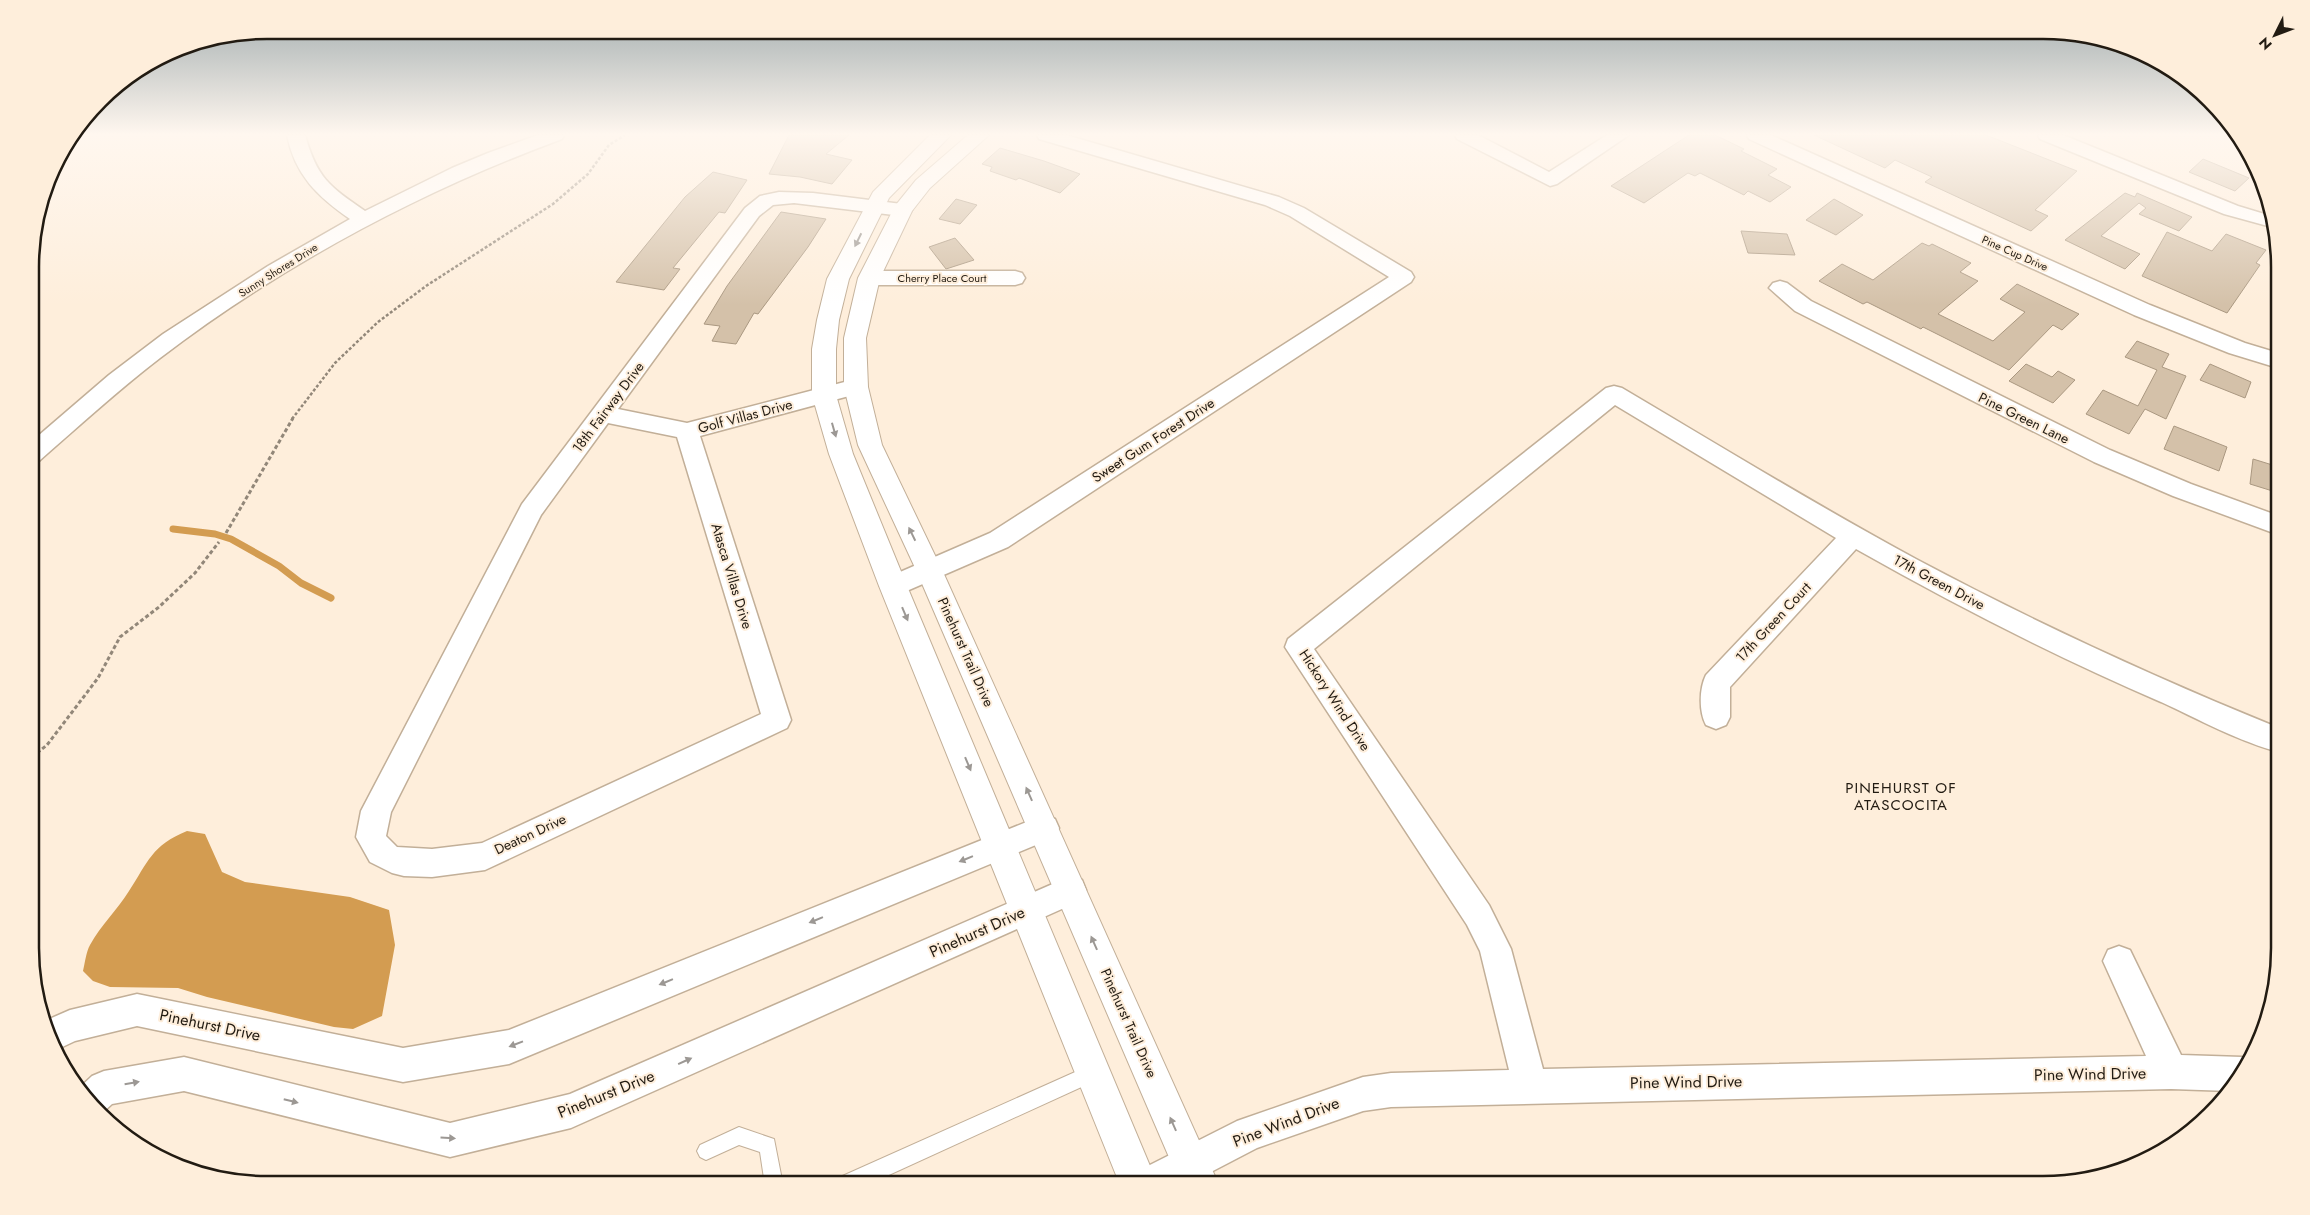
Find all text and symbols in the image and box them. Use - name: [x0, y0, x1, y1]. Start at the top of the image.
- north arrow: [2250, 10, 2300, 60]
- text: N: [2254, 33, 2276, 55]
- street label: Pine Cup Drive: [1979, 231, 2051, 275]
- one-way arrow: [854, 233, 862, 247]
- street label: Sunny Shores Drive: [235, 239, 321, 301]
- street label: Cherry Place Court: [898, 270, 987, 286]
- street label: 18th Fairway Drive: [567, 358, 649, 456]
- street label: Pine Green Lane: [1975, 387, 2073, 449]
- street label: Sweet Gum Forest Drive: [1088, 393, 1218, 487]
- street label: Golf Villas Drive: [696, 394, 794, 438]
- one-way arrow: [830, 422, 838, 438]
- street label: Atasca Villas Drive: [706, 521, 758, 631]
- one-way arrow: [908, 527, 916, 541]
- street label: 17th Green Drive: [1890, 549, 1988, 615]
- street label: 17th Green Court: [1731, 577, 1816, 666]
- street label: Pinehurst Trail Drive: [933, 594, 999, 710]
- one-way arrow: [901, 607, 909, 622]
- street label: Hickory Wind Drive: [1295, 645, 1375, 755]
- one-way arrow: [964, 757, 972, 771]
- district label: PINEHURST OF ATASCOCITA: [1845, 777, 1957, 816]
- one-way arrow: [1025, 787, 1033, 801]
- street label: Deaton Drive: [491, 809, 569, 859]
- one-way arrow: [959, 855, 973, 863]
- street label: Pinehurst Drive: [925, 901, 1029, 963]
- one-way arrow: [809, 917, 823, 925]
- one-way arrow: [1090, 936, 1098, 950]
- street label: Pinehurst Trail Drive: [1096, 965, 1162, 1081]
- one-way arrow: [659, 979, 673, 987]
- street label: Pinehurst Drive: [157, 1003, 263, 1047]
- one-way arrow: [508, 1041, 523, 1048]
- one-way arrow: [678, 1057, 692, 1065]
- street label: Pine Wind Drive: [2034, 1062, 2146, 1086]
- street label: Pinehurst Drive: [554, 1064, 658, 1124]
- street label: Pine Wind Drive: [1630, 1070, 1742, 1094]
- one-way arrow: [125, 1079, 141, 1087]
- street label: Pine Wind Drive: [1229, 1091, 1343, 1153]
- one-way arrow: [283, 1097, 298, 1105]
- one-way arrow: [1169, 1117, 1177, 1131]
- one-way arrow: [441, 1134, 457, 1142]

